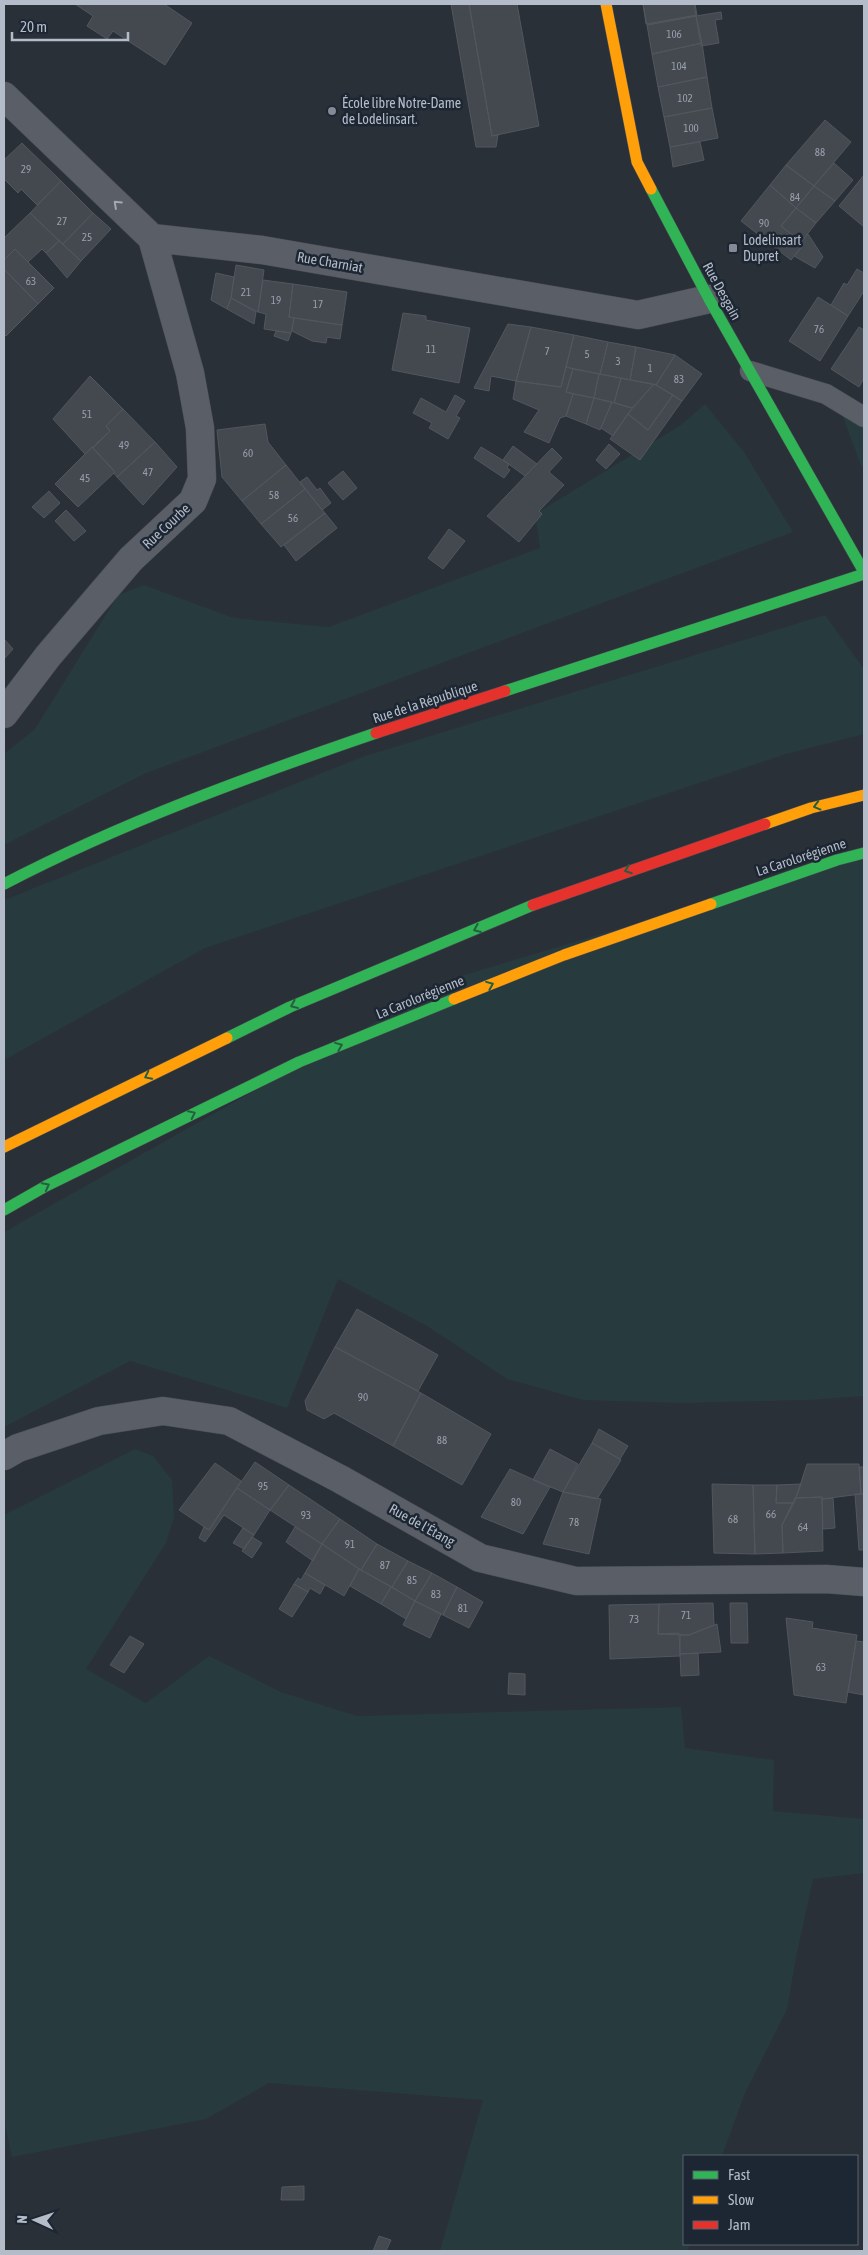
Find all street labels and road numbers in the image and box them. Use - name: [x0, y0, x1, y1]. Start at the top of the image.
- street label: Rue Charniat: [296, 248, 364, 276]
- street label: Rue Desgain: [700, 259, 744, 323]
- street label: Rue Courbe: [139, 500, 193, 552]
- street label: Rue de la République: [371, 678, 479, 726]
- street label: La Carolorégienne: [754, 835, 848, 879]
- street label: La Carolorégienne: [374, 972, 466, 1022]
- street label: Rue de l'Étang: [387, 1500, 457, 1550]

